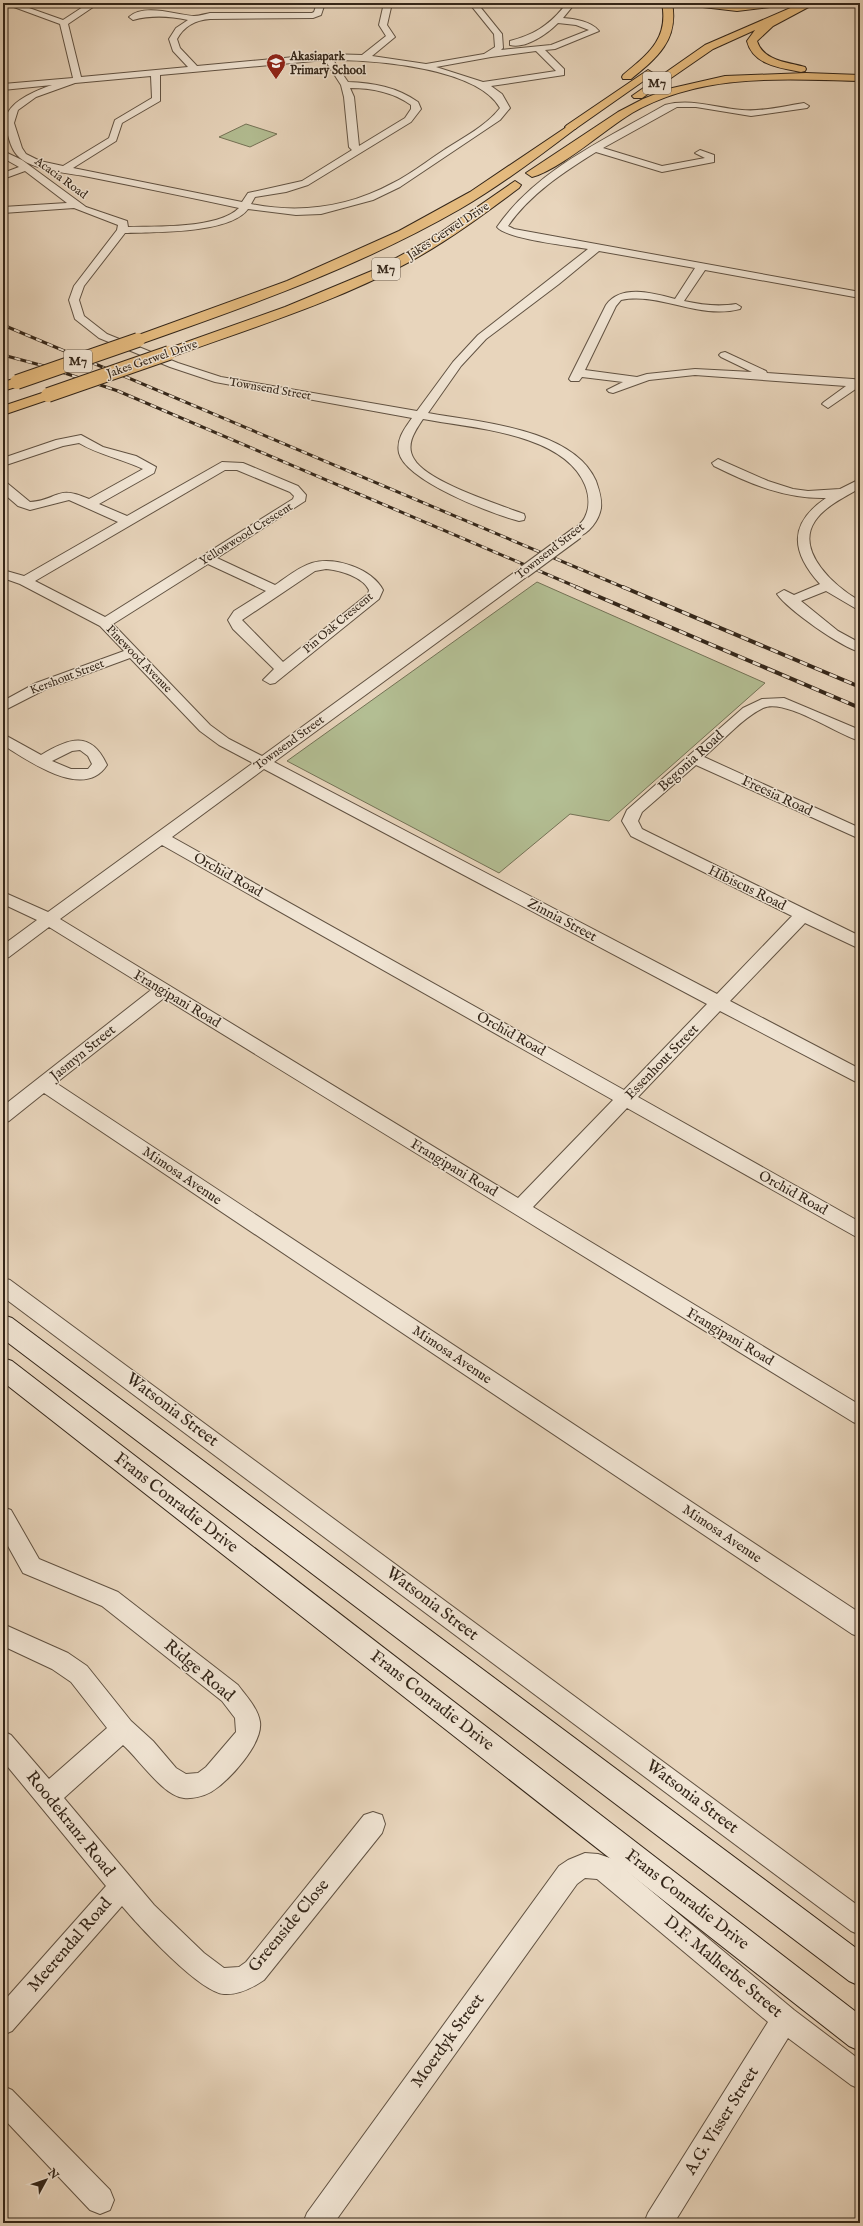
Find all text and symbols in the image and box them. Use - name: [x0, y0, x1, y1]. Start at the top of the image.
- place label: Akasiapark Primary School: [289, 49, 366, 79]
- school or university icon: Akasiapark Primary School: [265, 52, 287, 80]
- road number: M7: [643, 72, 671, 94]
- street label: Acacia Road: [31, 153, 91, 203]
- street label: Jakes Gerwel Drive: [402, 199, 493, 265]
- road number: M7: [372, 258, 400, 280]
- street label: Jakes Gerwel Drive: [103, 336, 200, 383]
- road number: M7: [64, 350, 92, 372]
- street label: Townsend Street: [228, 374, 312, 404]
- street label: Yellowwood Crescent: [197, 499, 295, 569]
- street label: Townsend Street: [513, 519, 587, 583]
- street label: Pin Oak Crescent: [300, 589, 376, 657]
- street label: Pinewood Avenue: [103, 622, 175, 696]
- street label: Kershout Street: [28, 656, 106, 698]
- street label: Townsend Street: [251, 712, 327, 774]
- street label: Begonia Road: [654, 726, 728, 795]
- street label: Freesia Road: [739, 772, 816, 820]
- street label: Orchid Road: [190, 849, 266, 902]
- street label: Hibiscus Road: [705, 861, 789, 915]
- street label: Zinnia Street: [524, 894, 600, 946]
- street label: Frangipani Road: [130, 966, 224, 1032]
- street label: Orchid Road: [473, 1008, 549, 1061]
- street label: Essenhout Street: [621, 1020, 703, 1104]
- street label: Jasmyn Street: [45, 1021, 120, 1086]
- street label: Frangipani Road: [407, 1135, 501, 1201]
- street label: Mimosa Avenue: [139, 1143, 226, 1210]
- street label: Orchid Road: [755, 1167, 831, 1220]
- street label: Frangipani Road: [683, 1304, 777, 1370]
- street label: Mimosa Avenue: [409, 1322, 496, 1389]
- street label: Watsonia Street: [122, 1368, 222, 1452]
- street label: Frans Conradie Drive: [110, 1448, 242, 1558]
- street label: Mimosa Avenue: [679, 1501, 766, 1568]
- street label: Watsonia Street: [382, 1562, 482, 1646]
- street label: Ridge Road: [159, 1635, 239, 1707]
- street label: Frans Conradie Drive: [366, 1646, 498, 1756]
- street label: Watsonia Street: [642, 1755, 742, 1839]
- street label: Roodekranz Road: [21, 1767, 120, 1882]
- street label: Frans Conradie Drive: [621, 1845, 753, 1955]
- street label: Greenside Close: [244, 1875, 334, 1977]
- street label: Meerendal Road: [23, 1893, 117, 1996]
- street label: D.F. Malherbe Street: [659, 1911, 787, 2023]
- street label: Moerdyk Street: [407, 1990, 489, 2092]
- street label: A.G. Visser Street: [680, 2063, 764, 2180]
- north arrow: [26, 2160, 66, 2200]
- text: N: [44, 2165, 62, 2183]

